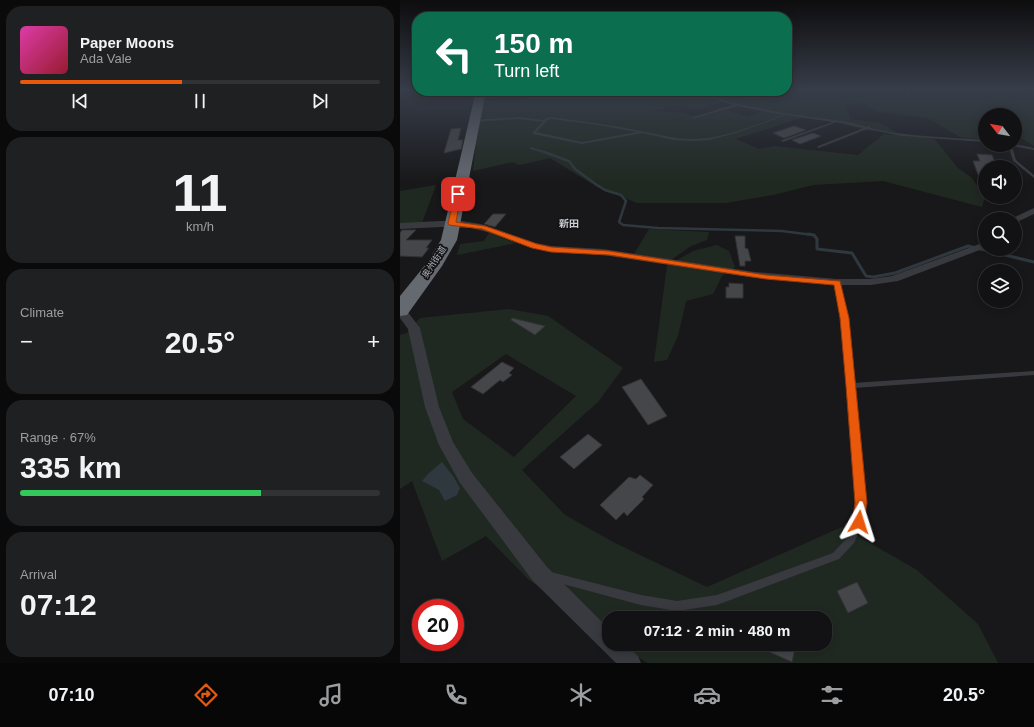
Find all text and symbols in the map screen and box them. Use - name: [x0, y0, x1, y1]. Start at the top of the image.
- icon: left: [428, 28, 480, 80]
- text: 150 m: [494, 28, 573, 59]
- text: Paper Moons: [80, 34, 174, 51]
- text: Ada Vale: [80, 51, 132, 66]
- text: Turn left: [494, 61, 559, 81]
- icon: previous: [69, 90, 91, 112]
- icon: pause: [189, 90, 211, 112]
- icon: next: [309, 90, 331, 112]
- north arrow: [978, 108, 1022, 152]
- map controls: [978, 108, 1022, 308]
- button: sound: [978, 160, 1022, 204]
- text: 11: [173, 164, 227, 222]
- pin: [441, 177, 475, 211]
- icon: arrive: [447, 183, 469, 205]
- button: search: [978, 212, 1022, 256]
- district label: 新田: [559, 218, 579, 229]
- text: km/h: [186, 219, 214, 234]
- street label: 奥州街道: [419, 244, 448, 280]
- button: layers: [978, 264, 1022, 308]
- text: Climate: [20, 305, 64, 320]
- text: 20.5°: [165, 326, 235, 359]
- text: −: [20, 329, 33, 354]
- text: +: [367, 329, 380, 354]
- text: Range · 67%: [20, 430, 96, 445]
- text: 335 km: [20, 451, 122, 484]
- position arrow: [838, 501, 880, 543]
- text: Arrival: [20, 567, 57, 582]
- text: 07:12: [20, 588, 97, 621]
- speed limit sign: 20: [412, 599, 464, 651]
- text: 07:12 · 2 min · 480 m: [644, 622, 790, 639]
- icon: directions: [192, 681, 220, 709]
- icon: music: [317, 681, 345, 709]
- icon: phone: [442, 681, 470, 709]
- icon: climate: [567, 681, 595, 709]
- icon: car: [693, 681, 721, 709]
- icon: filters: [818, 681, 846, 709]
- text: 07:10: [49, 685, 95, 705]
- text: 20.5°: [943, 685, 985, 705]

